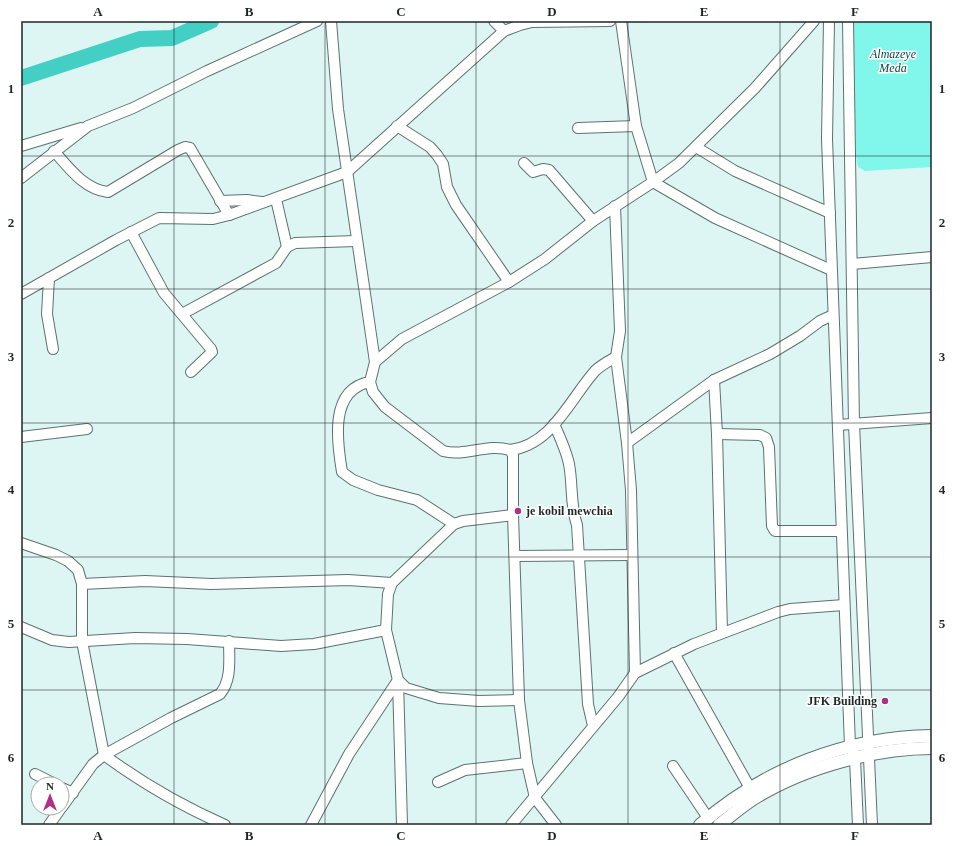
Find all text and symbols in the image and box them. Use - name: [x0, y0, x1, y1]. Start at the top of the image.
- text: A: [93, 4, 103, 19]
- text: B: [245, 4, 254, 19]
- text: C: [396, 4, 406, 19]
- text: D: [547, 4, 557, 19]
- text: E: [700, 4, 708, 19]
- text: F: [851, 4, 859, 19]
- park label: Almazeye Meda: [869, 47, 917, 75]
- text: 1: [8, 81, 14, 96]
- text: 1: [939, 81, 945, 96]
- text: 2: [8, 215, 14, 230]
- text: 2: [939, 215, 945, 230]
- text: 3: [8, 349, 15, 364]
- text: 3: [939, 349, 946, 364]
- text: 4: [8, 482, 15, 497]
- text: 4: [939, 482, 946, 497]
- place label: je kobil mewchia: [525, 504, 613, 518]
- marker: je kobil mewchia: [513, 506, 523, 516]
- text: 5: [8, 616, 15, 631]
- text: 5: [939, 616, 946, 631]
- place label: JFK Building: [807, 694, 877, 708]
- marker: JFK Building: [880, 696, 890, 706]
- text: 6: [8, 750, 15, 765]
- text: 6: [939, 750, 946, 765]
- north arrow: [30, 776, 70, 816]
- text: N: [46, 780, 54, 792]
- text: A: [93, 828, 103, 843]
- text: B: [245, 828, 254, 843]
- text: C: [396, 828, 406, 843]
- text: D: [547, 828, 557, 843]
- text: E: [700, 828, 708, 843]
- text: F: [851, 828, 859, 843]

